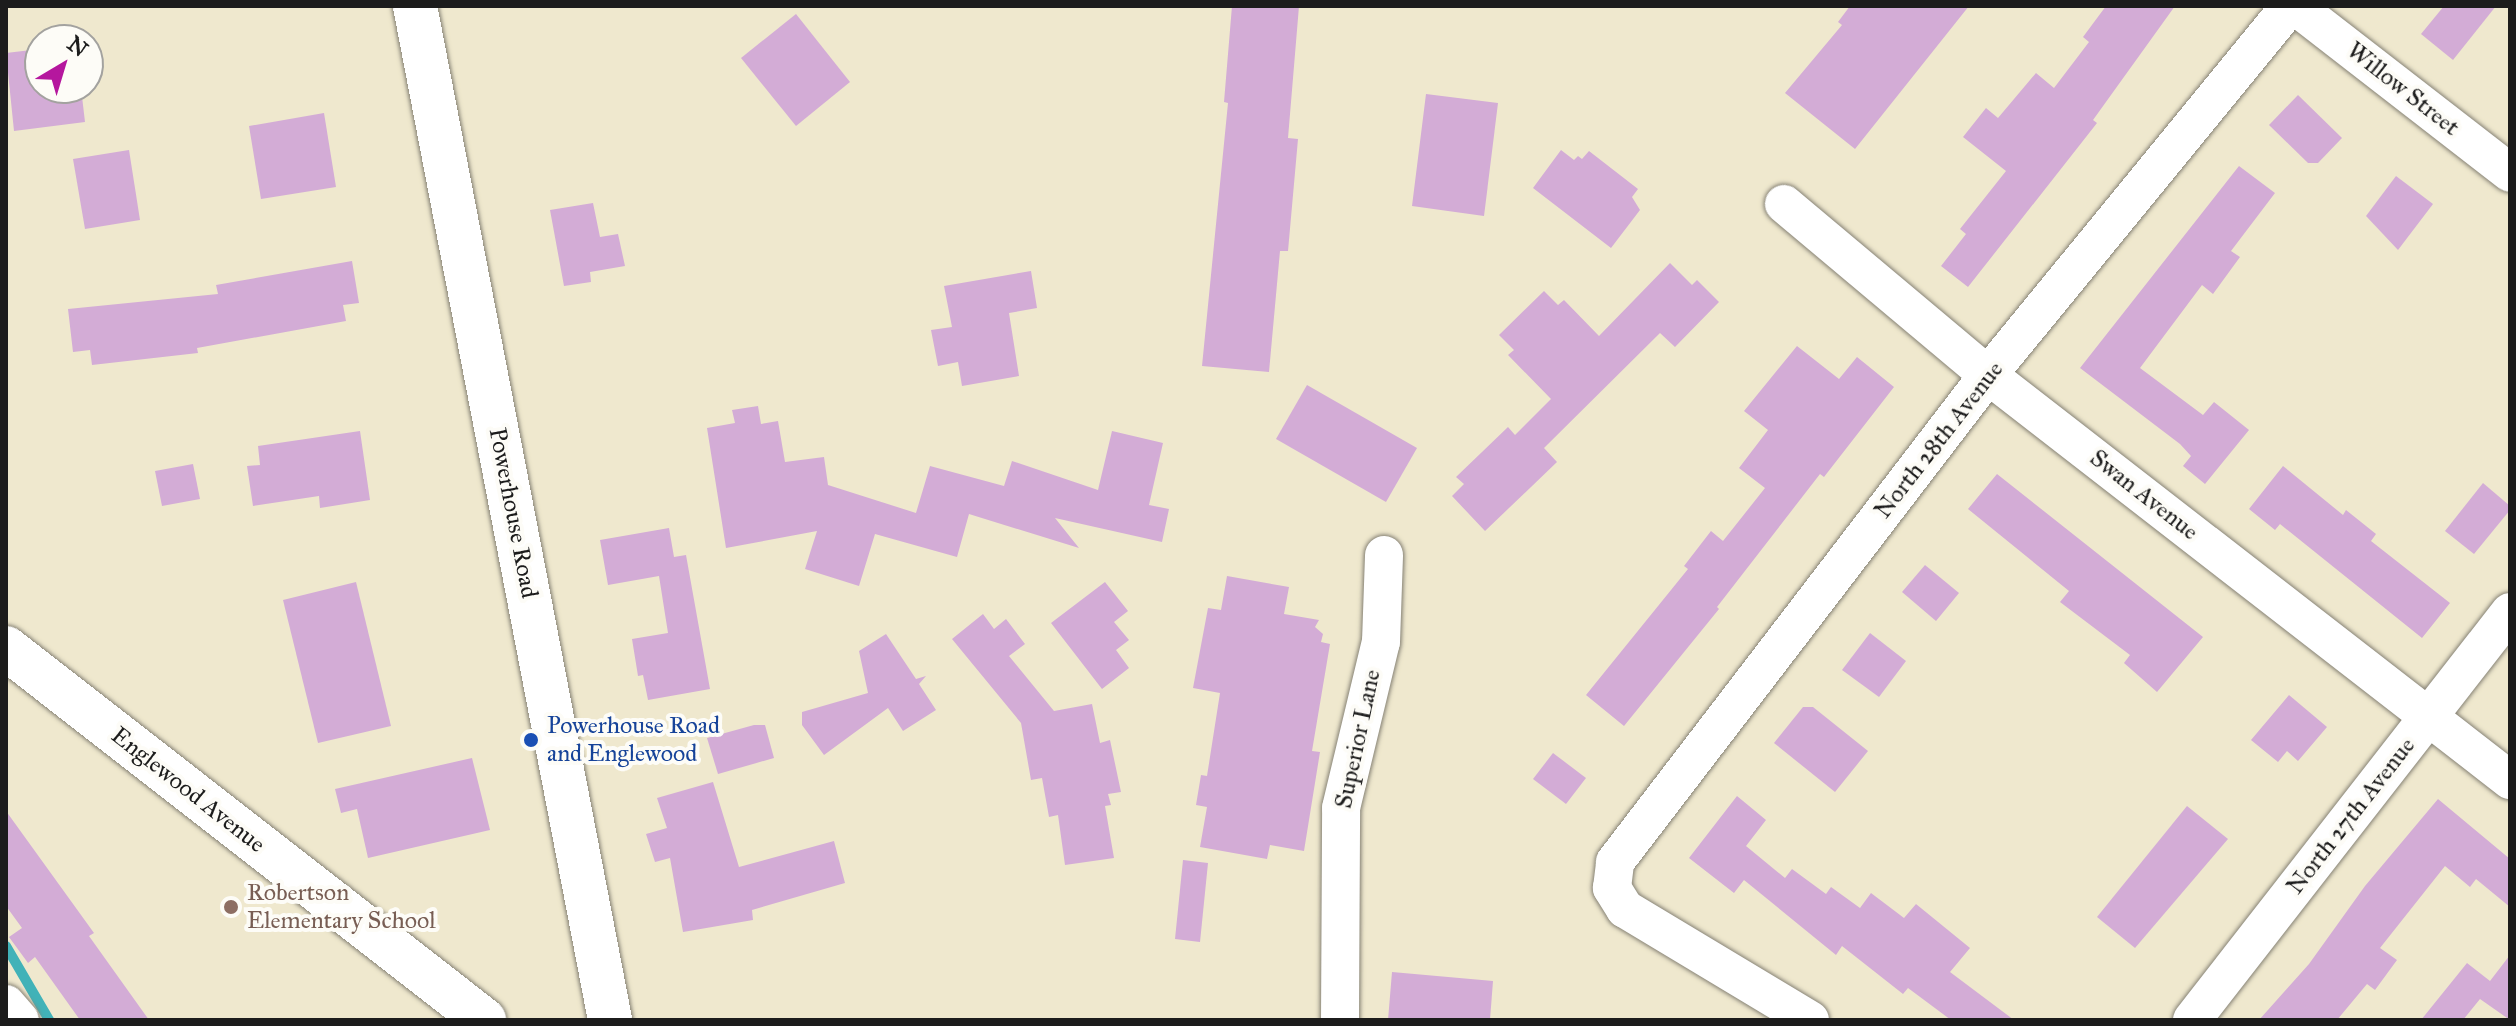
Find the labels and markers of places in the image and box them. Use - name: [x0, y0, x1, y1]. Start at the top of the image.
- place label: Powerhouse Road and Englewood: [547, 712, 720, 768]
- marker: Powerhouse Road and Englewood: [522, 731, 540, 749]
- place label: Robertson Elementary School: [247, 879, 436, 935]
- marker: Robertson Elementary School: [222, 898, 240, 916]

